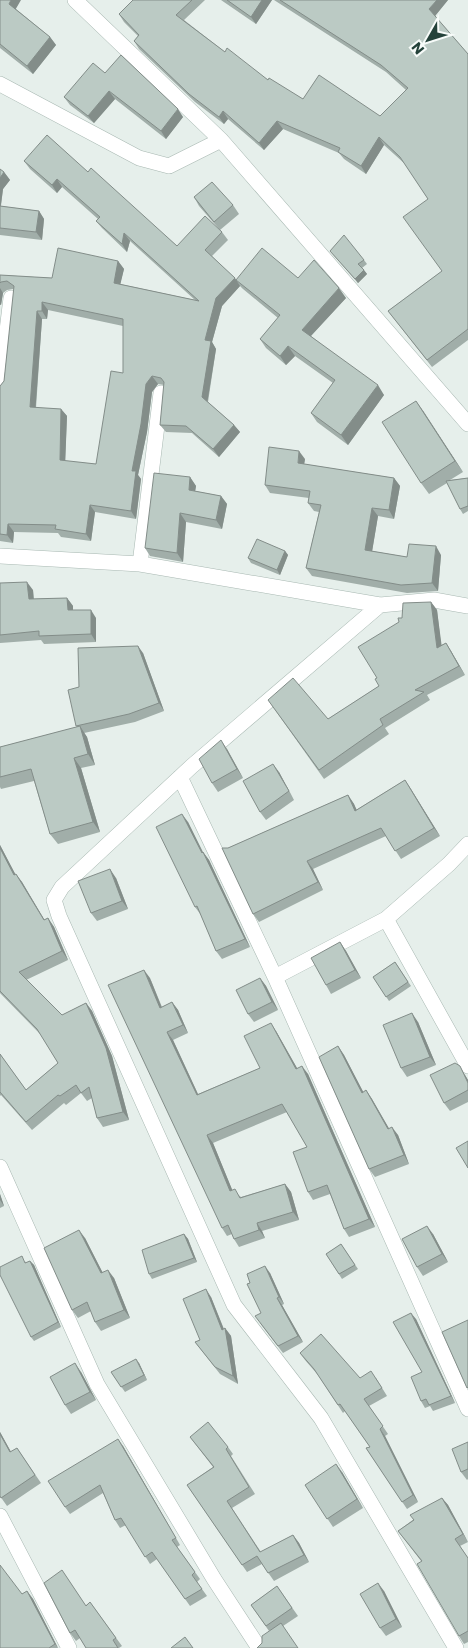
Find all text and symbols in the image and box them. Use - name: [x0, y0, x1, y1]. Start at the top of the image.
- north arrow: [403, 15, 453, 65]
- text: N: [407, 38, 429, 59]

